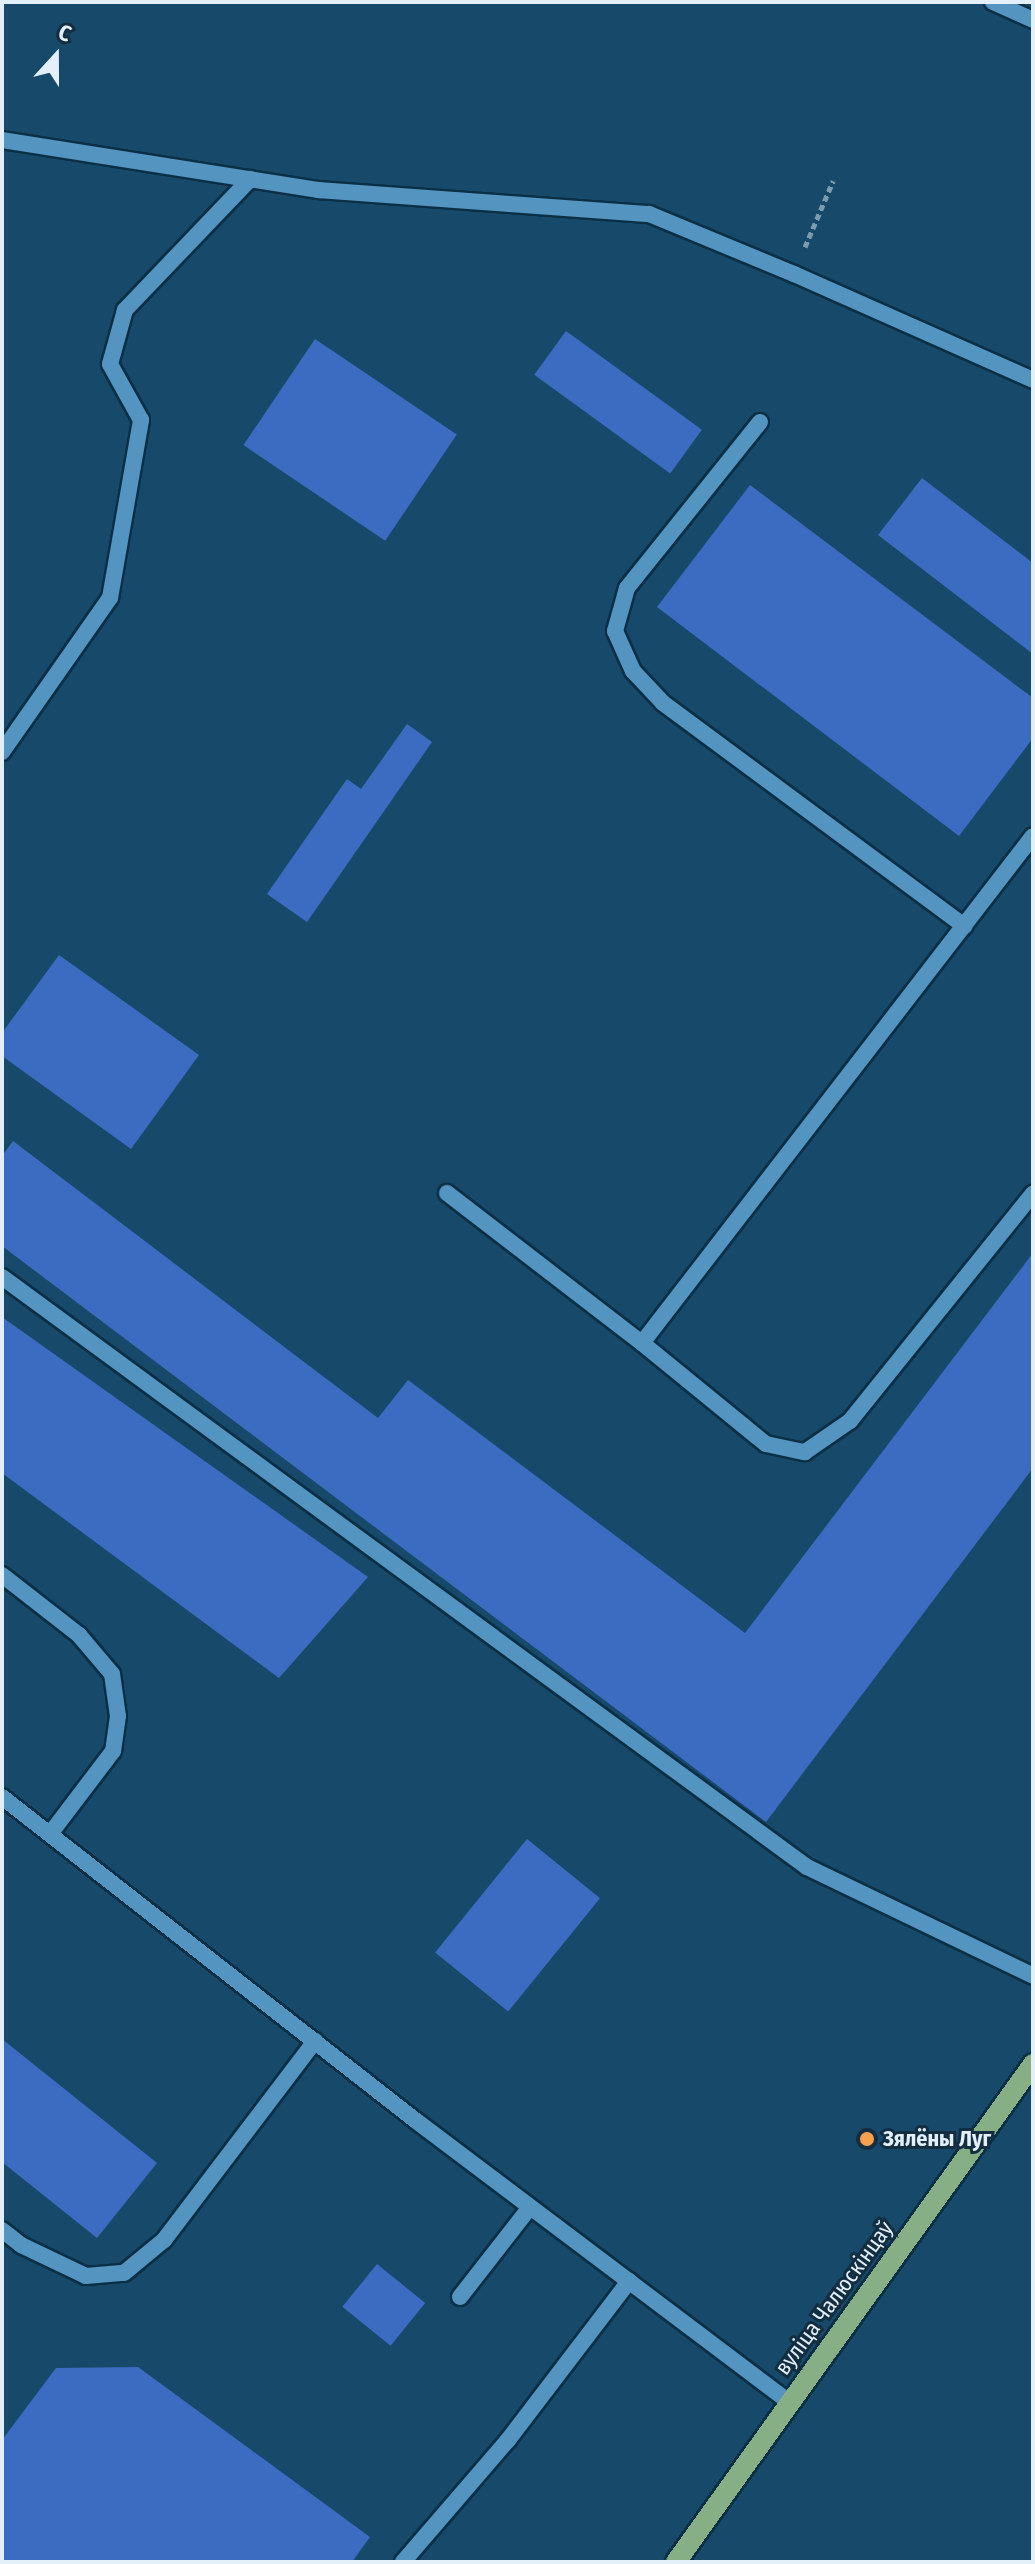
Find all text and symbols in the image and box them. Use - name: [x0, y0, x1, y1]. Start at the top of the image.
- north arrow: [16, 16, 96, 96]
- text: С: [55, 18, 75, 48]
- place label: Зялёны Луг: [883, 2126, 991, 2152]
- marker: Зялёны Луг: [858, 2130, 876, 2148]
- street label: вуліца Чалюскінцаў: [769, 2216, 899, 2380]

